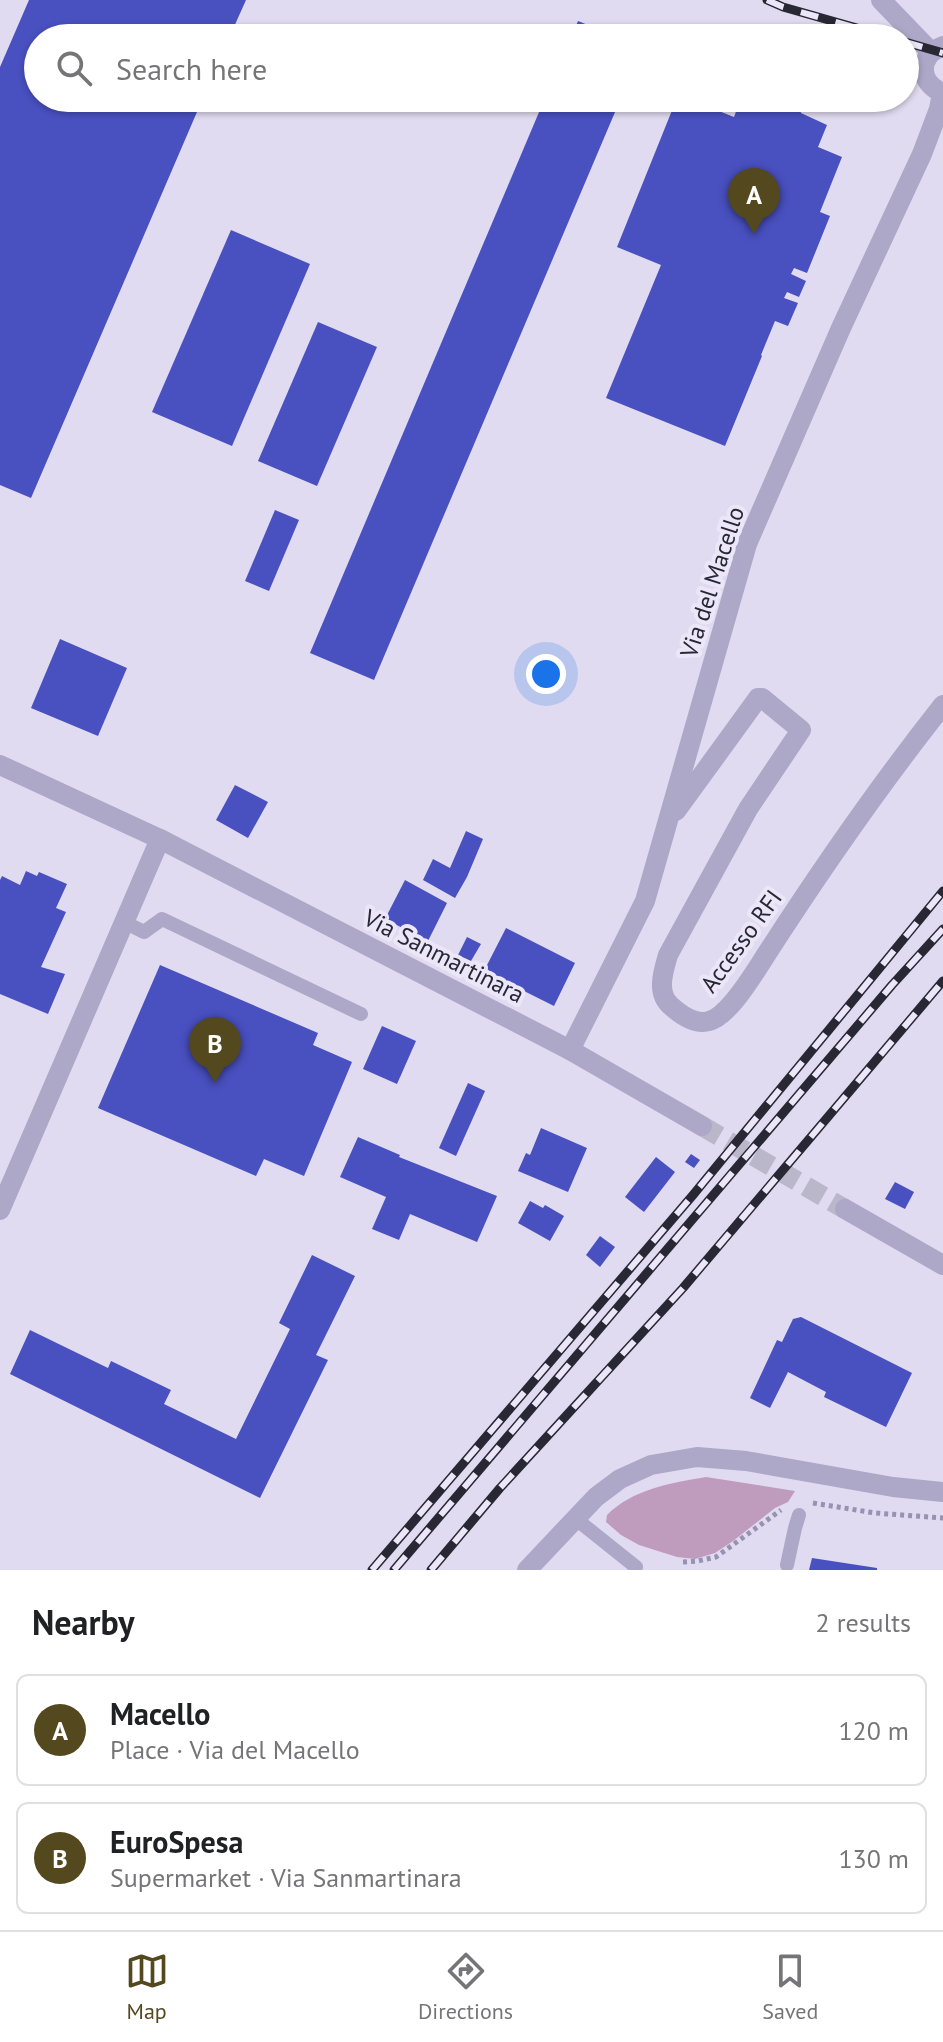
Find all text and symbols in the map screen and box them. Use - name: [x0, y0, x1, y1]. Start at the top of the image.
- search box: [24, 24, 919, 112]
- icon: search: [52, 46, 96, 90]
- text: Search here: [116, 49, 267, 88]
- pin: A: [728, 168, 780, 234]
- street label: Via del Macello: [673, 502, 751, 662]
- your location: [526, 654, 566, 694]
- street label: Accesso RFI: [693, 883, 789, 999]
- street label: Via Sanmartinara: [358, 902, 529, 1010]
- pin: B: [189, 1017, 241, 1083]
- text: Nearby: [32, 1600, 134, 1644]
- text: 2 results: [816, 1606, 911, 1639]
- text: Macello: [110, 1694, 210, 1733]
- text: A: [52, 1714, 68, 1747]
- text: 120 m: [838, 1714, 909, 1747]
- text: Place · Via del Macello: [110, 1733, 360, 1766]
- text: EuroSpesa: [110, 1822, 243, 1861]
- text: B: [52, 1842, 68, 1875]
- text: 130 m: [838, 1842, 909, 1875]
- text: Supermarket · Via Sanmartinara: [110, 1861, 462, 1894]
- tab: Map: [125, 1949, 169, 2025]
- tab: Directions: [418, 1949, 513, 2025]
- tab: Saved: [762, 1949, 818, 2025]

